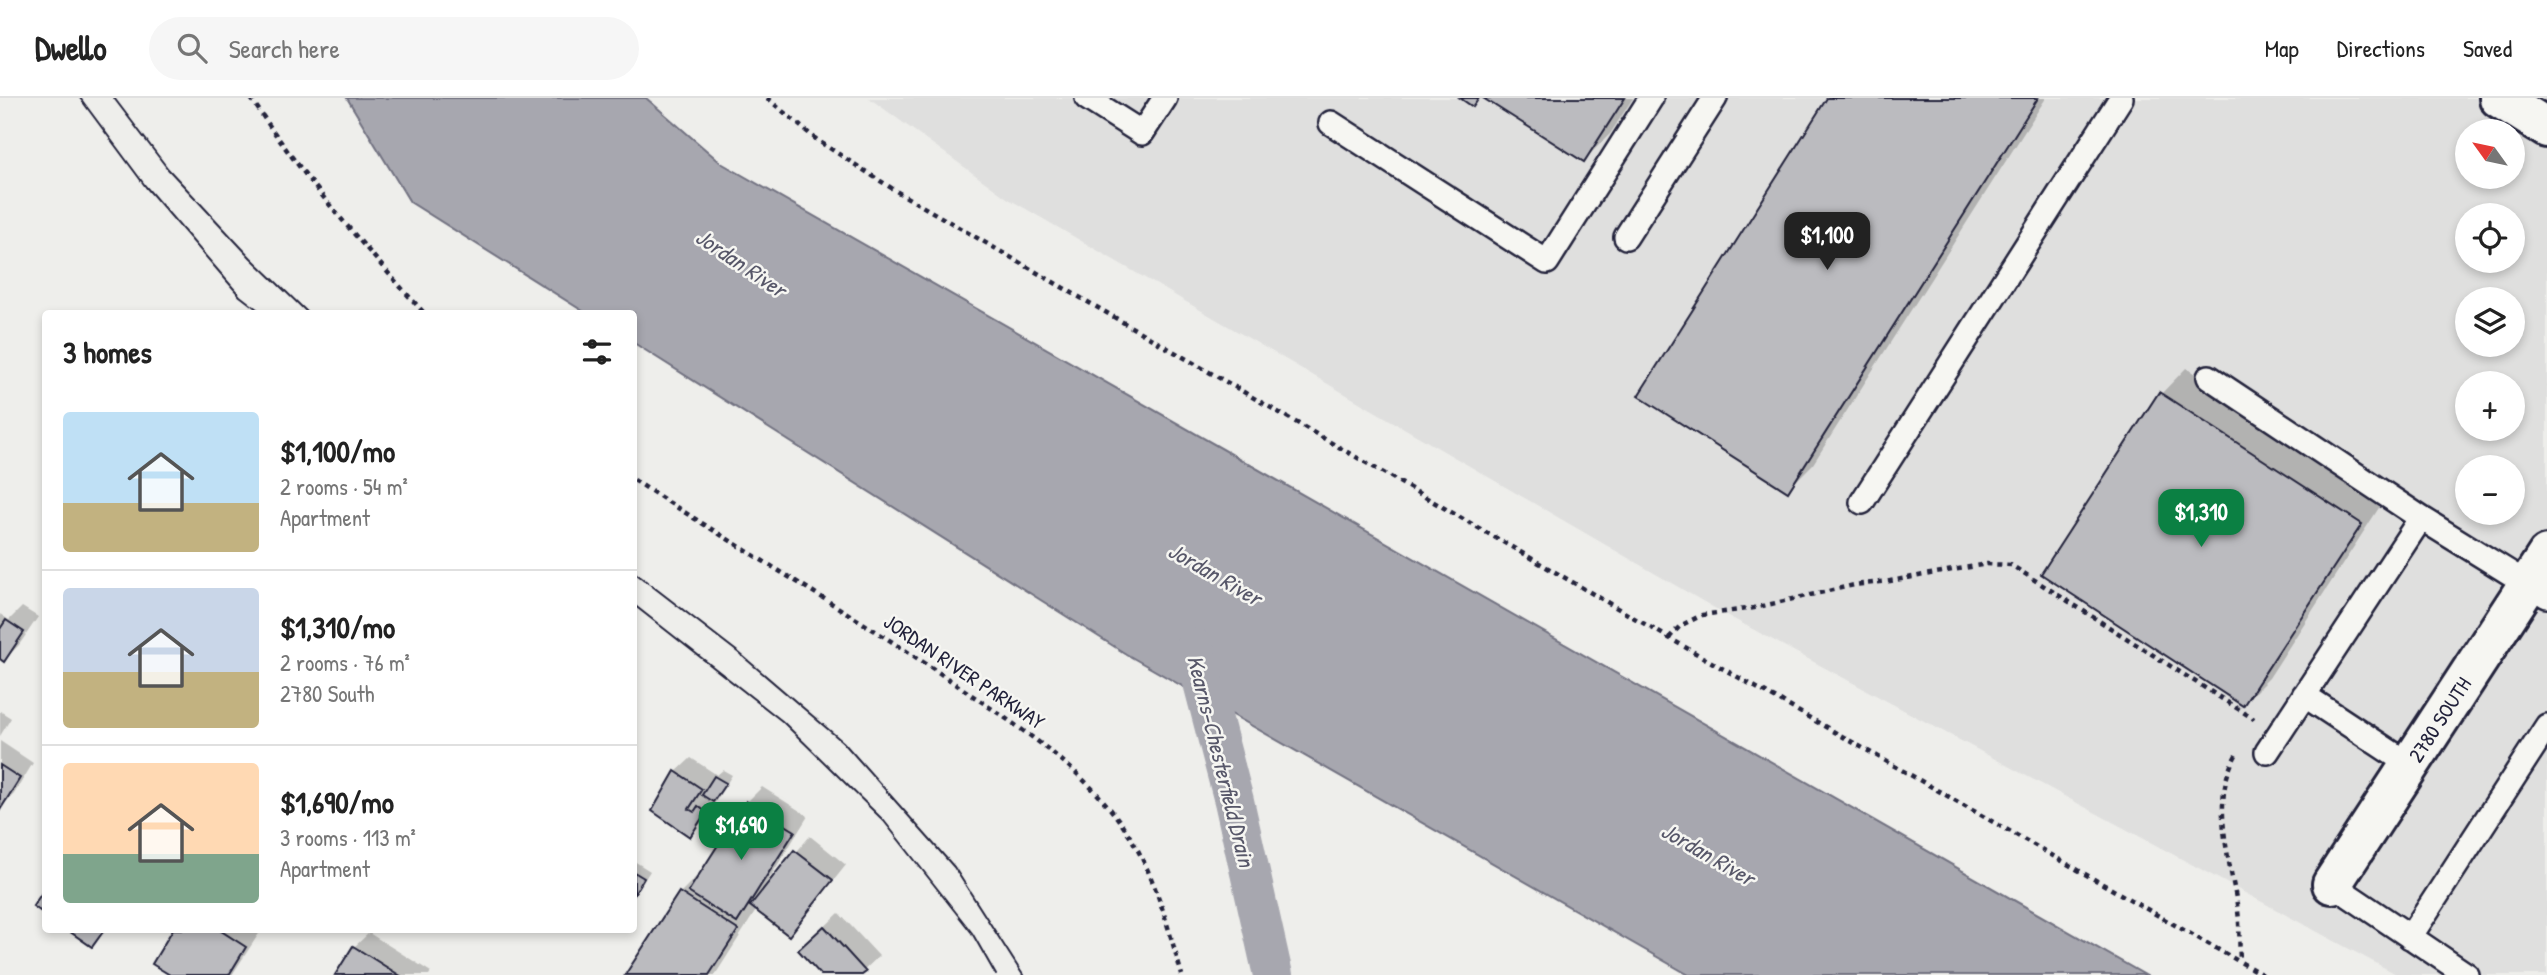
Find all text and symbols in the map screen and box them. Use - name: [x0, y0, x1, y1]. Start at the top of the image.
- search box: [149, 17, 639, 80]
- text: Dwello: [35, 26, 107, 70]
- icon: search: [173, 29, 211, 67]
- text: Search here: [229, 31, 340, 66]
- text: Map: [2265, 32, 2299, 64]
- text: Directions: [2337, 32, 2425, 64]
- text: Saved: [2463, 32, 2512, 64]
- north arrow: [2455, 119, 2525, 189]
- map controls: [2455, 119, 2525, 525]
- button: locate: [2455, 203, 2525, 273]
- pin: $1,100: [1770, 212, 1884, 272]
- text: $1,100: [1800, 219, 1854, 250]
- water label: Jordan River: [690, 221, 795, 306]
- button: layers: [2455, 287, 2525, 357]
- text: 3 homes: [63, 332, 152, 372]
- icon: filters: [578, 333, 616, 371]
- button: +: [2455, 371, 2525, 441]
- text: $1,100/mo: [280, 431, 395, 471]
- icon: home: [119, 440, 203, 524]
- button: −: [2455, 455, 2525, 525]
- text: 2 rooms · 54 m²: [280, 471, 408, 502]
- pin: $1,310: [2144, 490, 2258, 549]
- text: $1,310: [2174, 496, 2228, 527]
- text: Apartment: [280, 502, 370, 533]
- water label: Jordan River: [1163, 534, 1270, 614]
- text: $1,310/mo: [280, 607, 395, 647]
- street label: JORDAN RIVER PARKWAY: [878, 607, 1051, 737]
- icon: home: [119, 616, 203, 700]
- text: 2 rooms · 76 m²: [280, 647, 410, 678]
- water label: Kearns-Chesterfield Drain: [1180, 652, 1263, 871]
- street label: 2780 SOUTH: [2401, 671, 2478, 768]
- text: 2780 South: [280, 678, 374, 709]
- text: $1,690/mo: [280, 782, 394, 822]
- icon: home: [119, 791, 203, 875]
- pin: $1,690: [684, 802, 798, 862]
- text: $1,690: [715, 809, 767, 840]
- water label: Jordan River: [1656, 814, 1763, 894]
- text: 3 rooms · 113 m²: [280, 822, 416, 853]
- text: Apartment: [280, 853, 370, 884]

